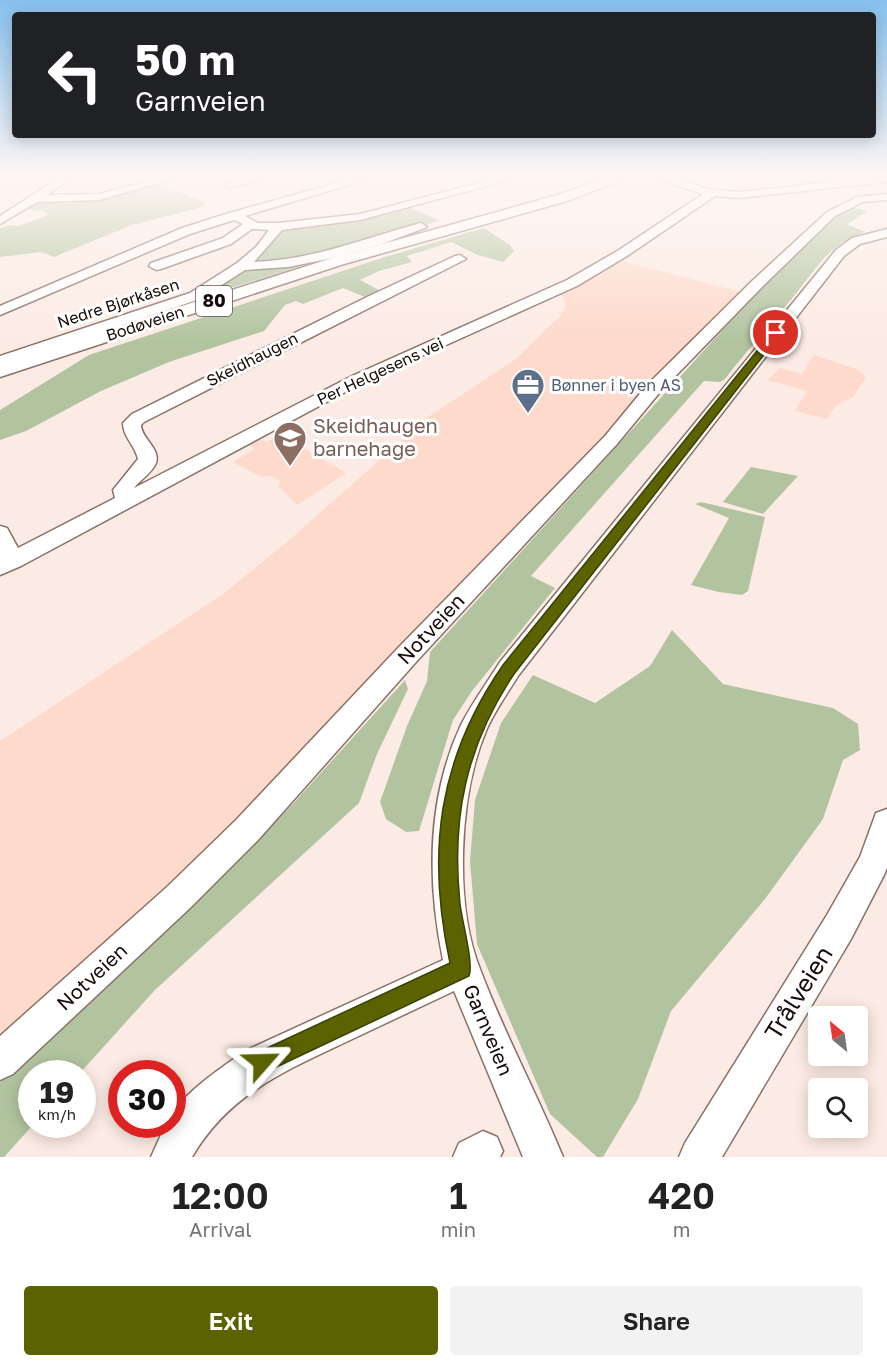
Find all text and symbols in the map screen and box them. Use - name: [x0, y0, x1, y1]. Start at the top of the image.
- text: 50 m: [135, 34, 235, 84]
- icon: left: [36, 36, 114, 114]
- text: Garnveien: [135, 85, 266, 117]
- street label: Nedre Bjørkåsen: [55, 274, 181, 332]
- road number: 80: [196, 286, 232, 316]
- street label: Bodøveien: [103, 301, 187, 345]
- pin: [750, 307, 801, 358]
- icon: arrive: [759, 316, 792, 349]
- street label: Skeidhaugen: [203, 327, 301, 391]
- street label: Per Helgesens vei: [313, 333, 447, 409]
- office icon: Bønner i byen AS: [510, 367, 546, 414]
- place label: Bønner i byen AS: [551, 375, 681, 395]
- place label: Skeidhaugen barnehage: [313, 413, 438, 460]
- school or university icon: Skeidhaugen barnehage: [272, 420, 308, 467]
- street label: Notveien: [392, 588, 469, 668]
- street label: Notveien: [51, 938, 131, 1015]
- street label: Trålveien: [758, 940, 838, 1044]
- street label: Garnveien: [459, 980, 519, 1079]
- north arrow: [808, 1006, 868, 1066]
- map controls: [808, 1006, 868, 1138]
- position arrow: [230, 1030, 294, 1094]
- speed limit sign: 30: [108, 1060, 186, 1138]
- text: 19: [40, 1074, 74, 1110]
- button: search: [808, 1078, 868, 1138]
- text: km/h: [38, 1105, 76, 1123]
- text: 12:00: [172, 1174, 269, 1217]
- text: 1: [449, 1174, 467, 1217]
- text: 420: [648, 1174, 715, 1217]
- text: Arrival: [189, 1217, 252, 1241]
- text: min: [441, 1217, 476, 1241]
- text: m: [673, 1217, 690, 1241]
- button: Exit: [24, 1286, 438, 1355]
- button: Share: [450, 1286, 863, 1355]

